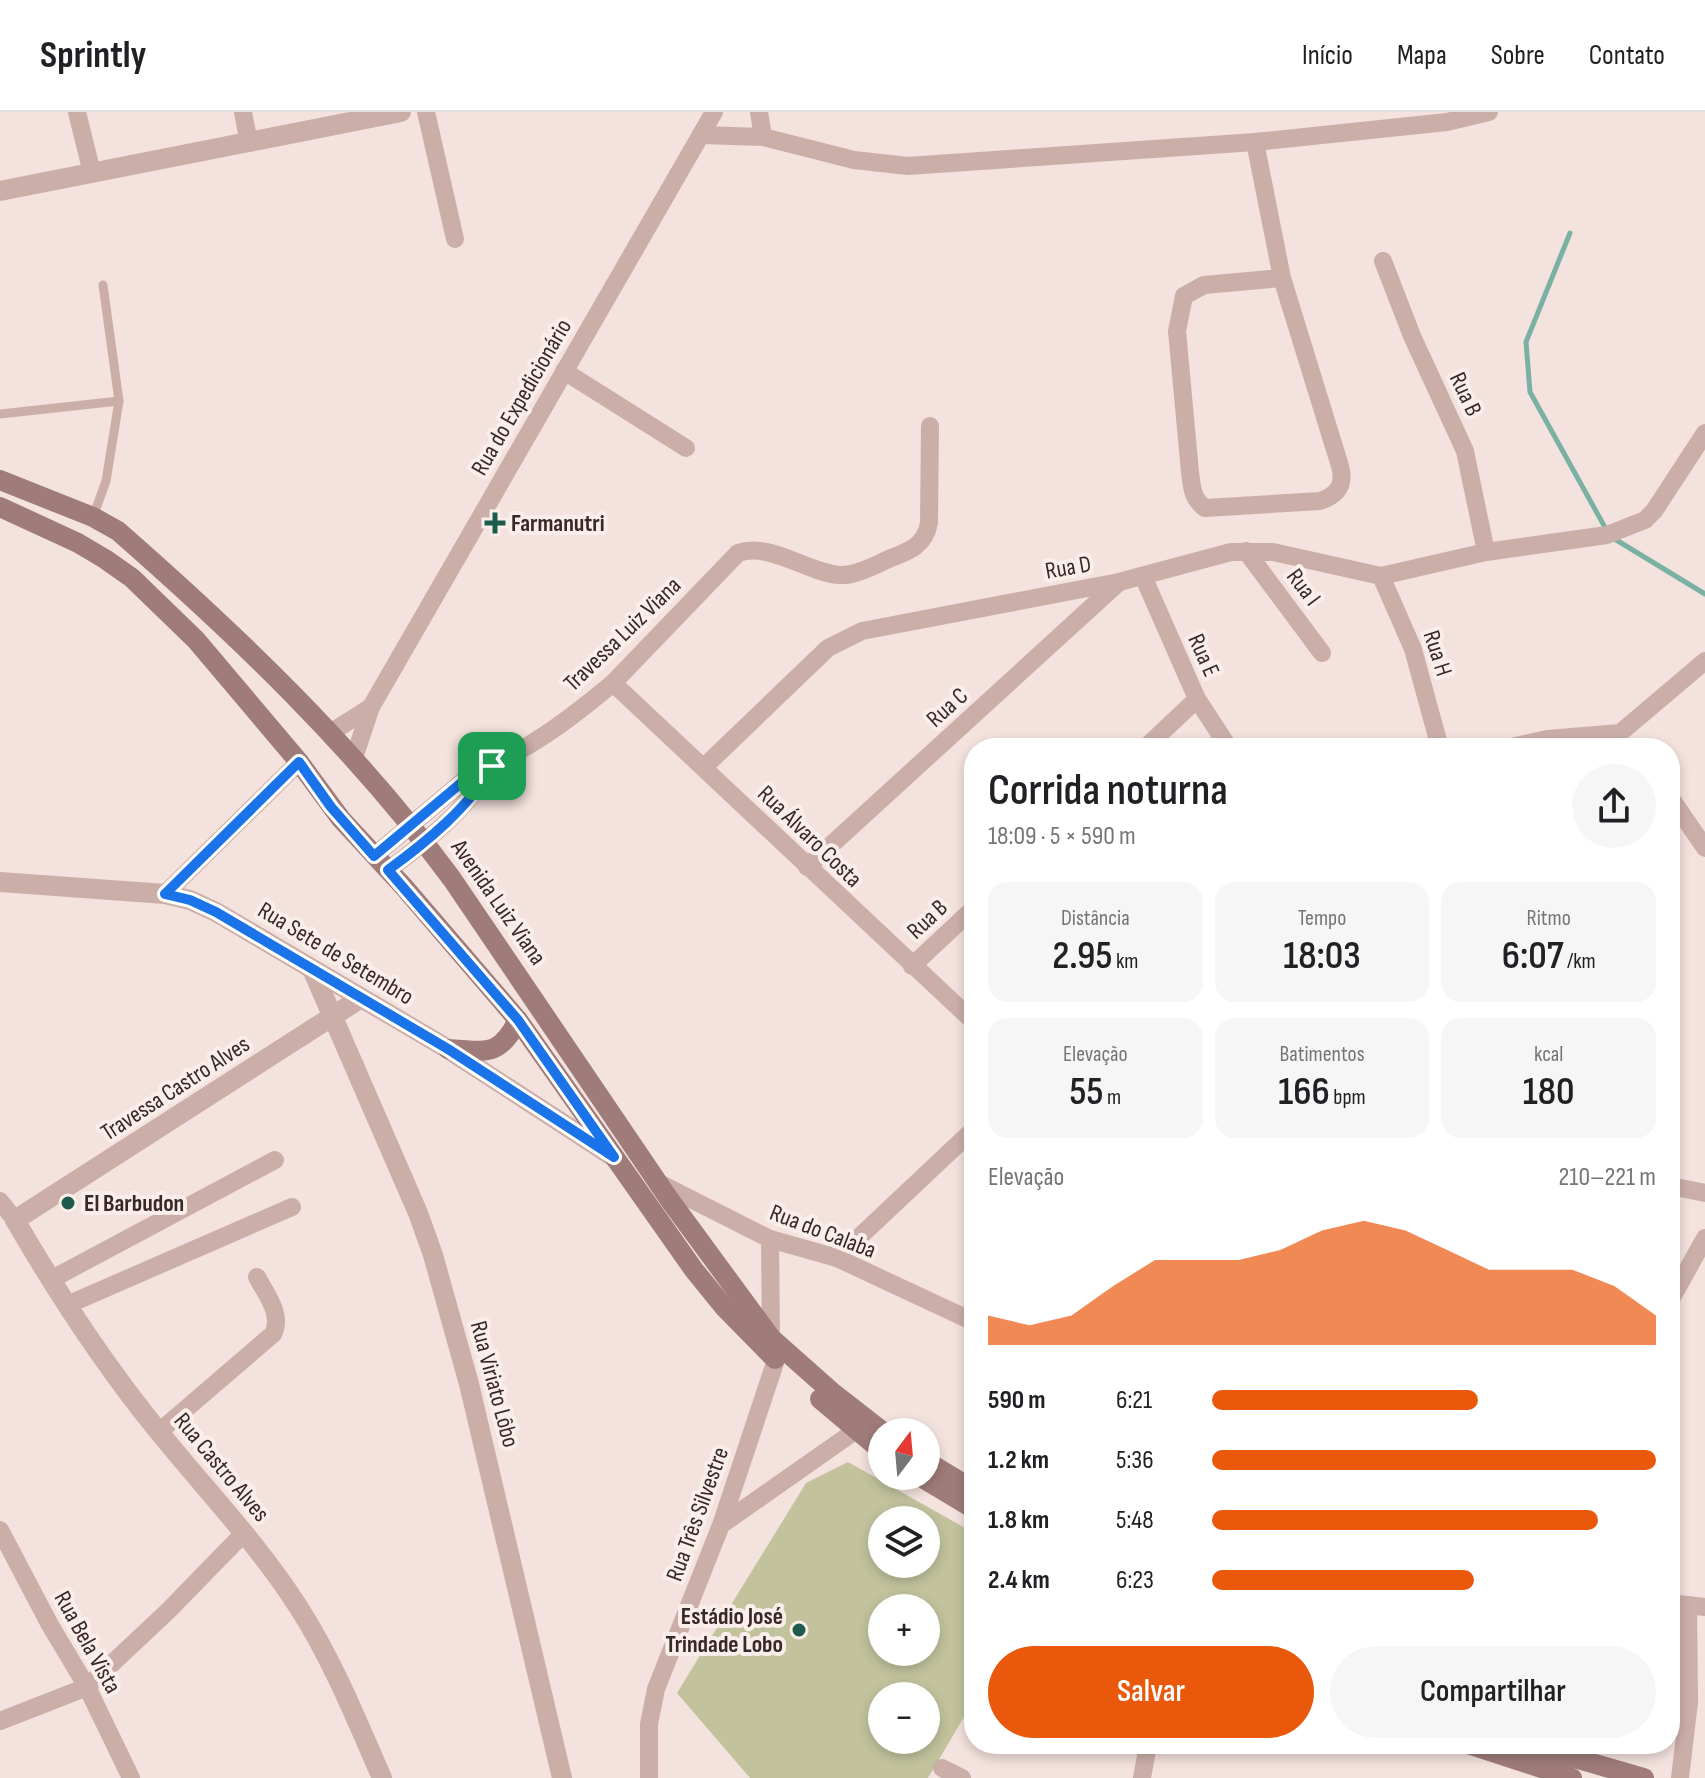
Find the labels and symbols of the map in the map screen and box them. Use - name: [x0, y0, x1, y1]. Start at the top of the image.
- street label: Rua do Expedicionário: [465, 314, 578, 481]
- street label: Rua B: [1443, 368, 1488, 421]
- place label: Farmanutri: [511, 509, 605, 538]
- marker: Farmanutri: [486, 514, 504, 532]
- street label: Rua D: [1043, 549, 1093, 586]
- street label: Rua I: [1280, 563, 1327, 612]
- street label: Travessa Luiz Viana: [558, 571, 687, 698]
- street label: Rua H: [1417, 627, 1458, 680]
- street label: Rua E: [1181, 629, 1226, 681]
- street label: Rua C: [921, 681, 974, 733]
- pin: [458, 732, 526, 800]
- street label: Rua Álvaro Costa: [751, 779, 868, 893]
- street label: Avenida Luiz Viana: [444, 833, 552, 971]
- street label: Rua B: [901, 893, 954, 945]
- street label: Rua Sete de Setembro: [253, 896, 419, 1011]
- street label: Travessa Castro Alves: [96, 1030, 255, 1147]
- place label: El Barbudon: [84, 1189, 184, 1218]
- marker: El Barbudon: [59, 1194, 77, 1212]
- street label: Rua do Calaba: [766, 1198, 880, 1265]
- street label: Rua Viriato Lôbo: [464, 1318, 525, 1450]
- street label: Rua Castro Alves: [168, 1407, 276, 1528]
- north arrow: [868, 1418, 940, 1490]
- street label: Rua Três Silvestre: [660, 1443, 735, 1585]
- street label: Rua Bela Vista: [48, 1586, 127, 1698]
- place label: Estádio José Trindade Lobo: [666, 1602, 783, 1659]
- marker: Estádio José Trindade Lobo: [790, 1621, 808, 1639]

